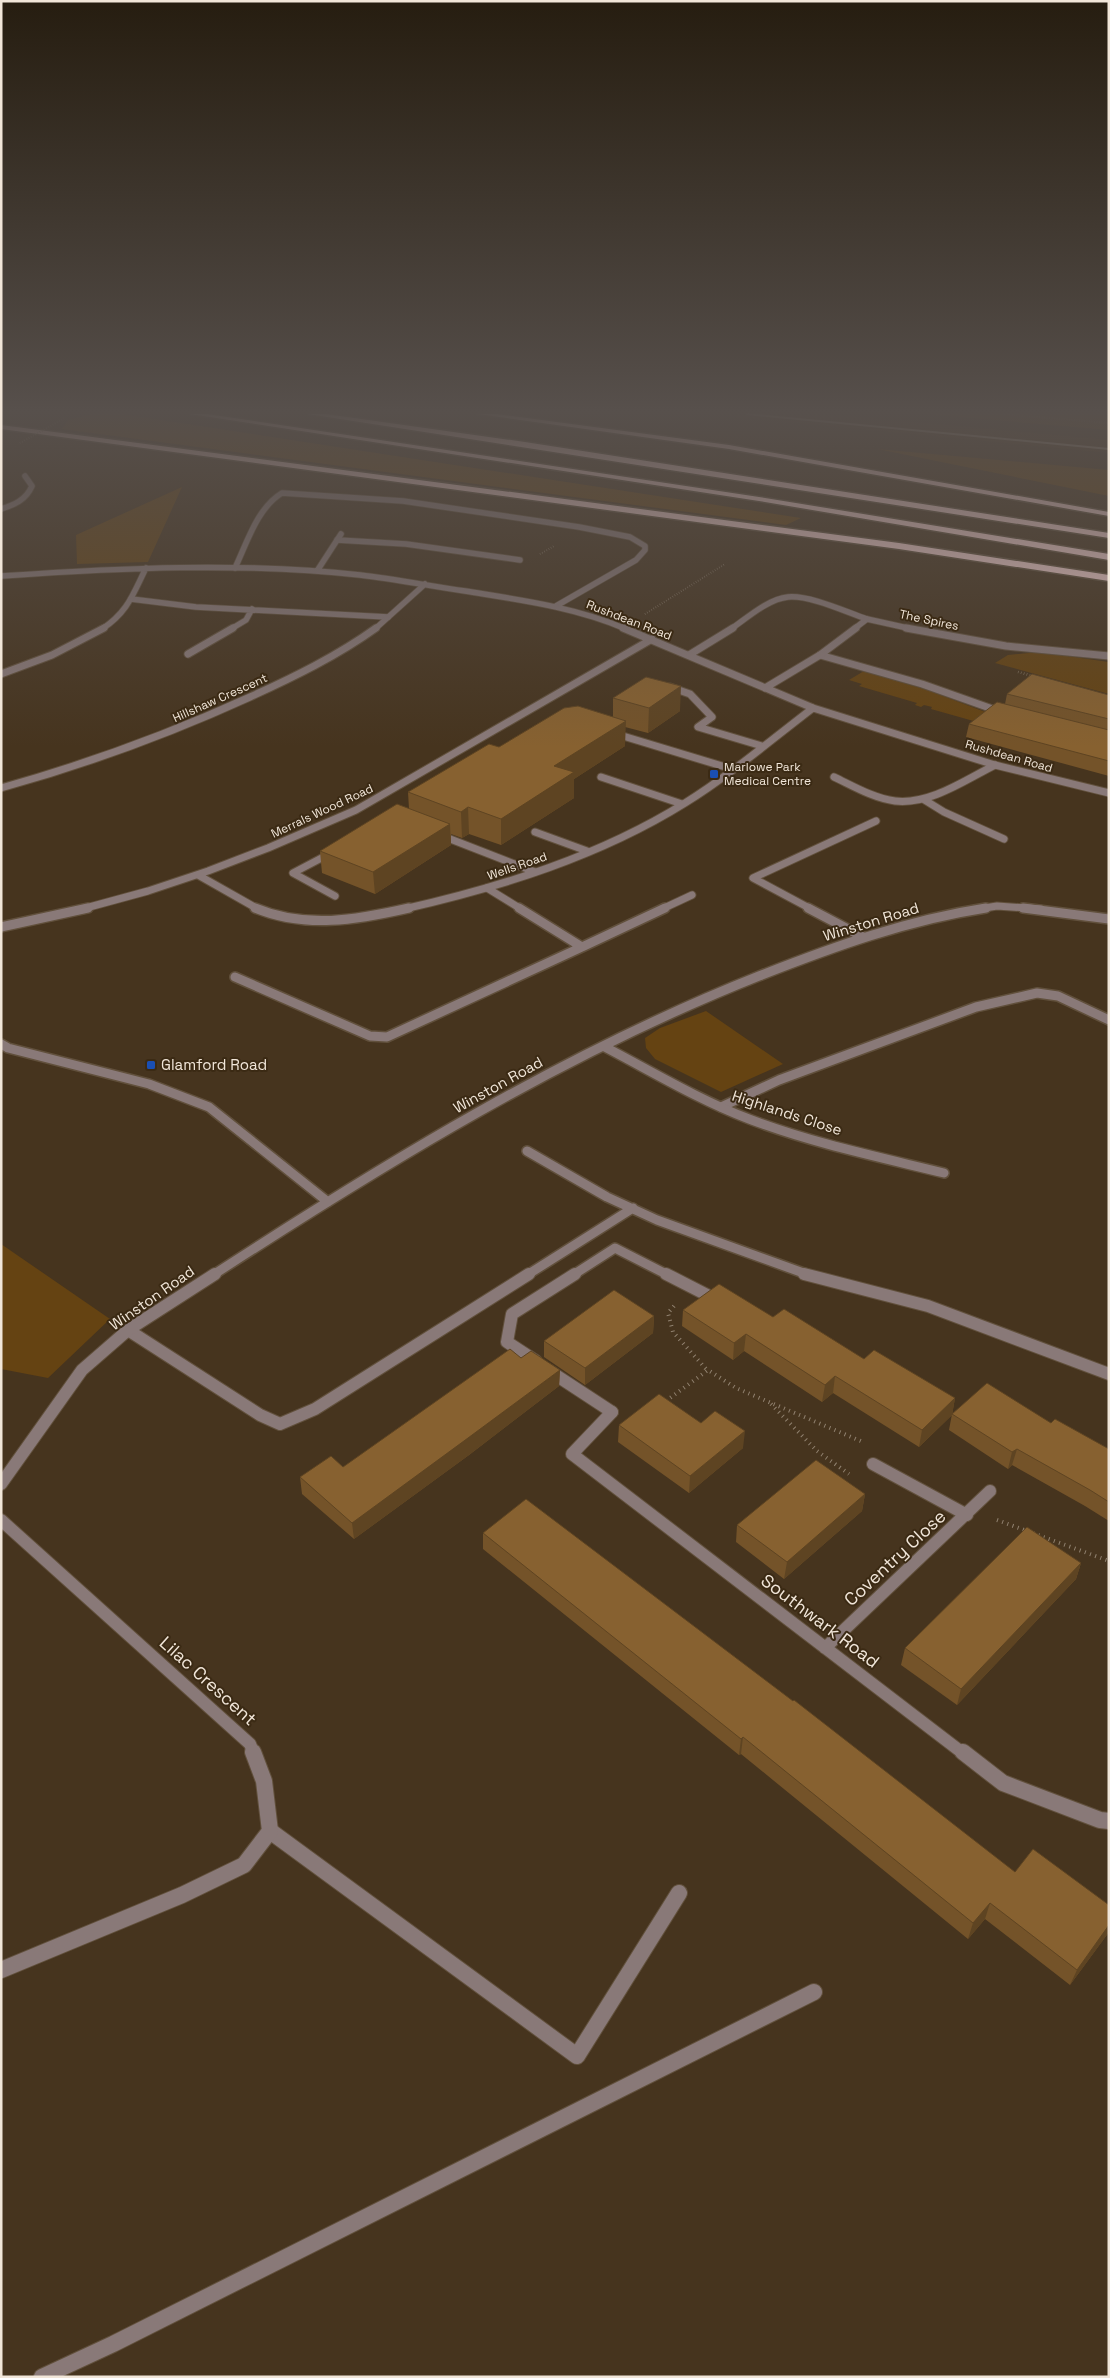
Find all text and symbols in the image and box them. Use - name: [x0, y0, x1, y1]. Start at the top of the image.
- street label: Rushdean Road: [584, 596, 674, 644]
- street label: The Spires: [898, 606, 960, 634]
- street label: Hillshaw Crescent: [170, 670, 270, 726]
- street label: Rushdean Road: [963, 736, 1055, 776]
- place label: Marlowe Park Medical Centre: [724, 759, 811, 789]
- marker: Marlowe Park Medical Centre: [708, 768, 720, 780]
- street label: Merrals Wood Road: [268, 780, 376, 842]
- street label: Wells Road: [485, 848, 549, 884]
- street label: Winston Road: [821, 898, 921, 945]
- street label: Winston Road: [450, 1052, 546, 1117]
- place label: Glamford Road: [161, 1055, 267, 1074]
- marker: Glamford Road: [145, 1059, 157, 1071]
- street label: Highlands Close: [730, 1086, 845, 1139]
- street label: Winston Road: [106, 1261, 198, 1334]
- street label: Coventry Close: [839, 1505, 950, 1611]
- street label: Southwark Road: [757, 1569, 884, 1673]
- street label: Lilac Crescent: [155, 1631, 262, 1730]

